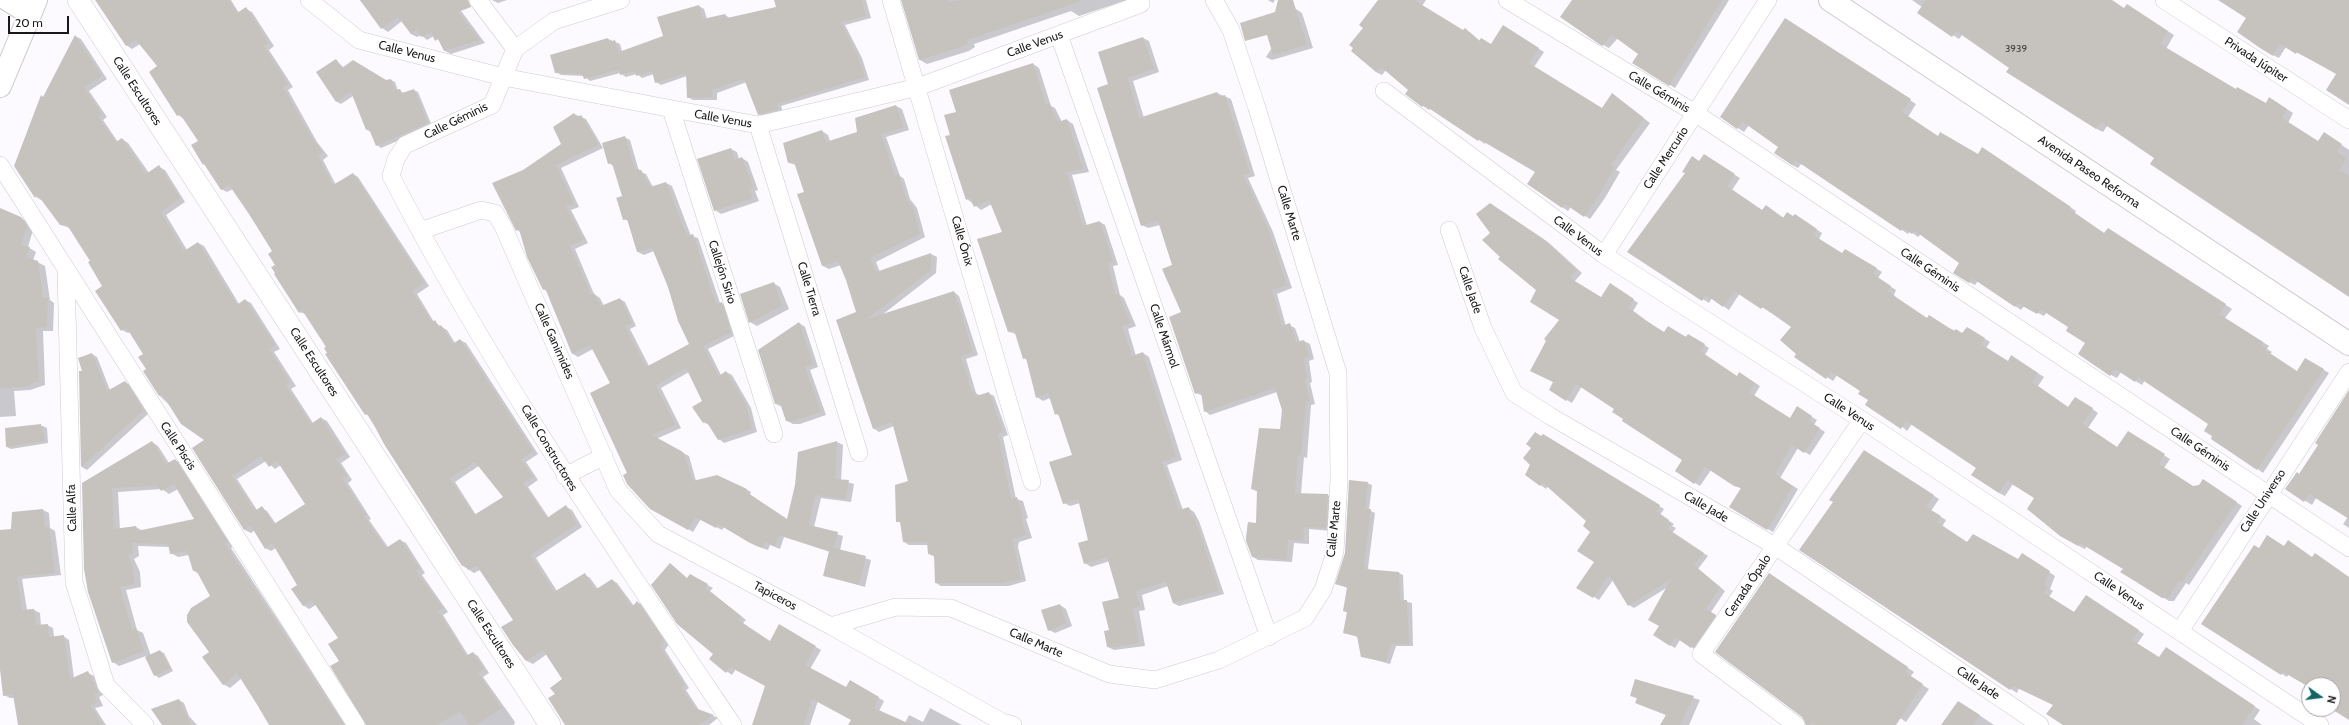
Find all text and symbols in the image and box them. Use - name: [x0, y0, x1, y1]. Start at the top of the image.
- scale bar: [10, 8, 71, 34]
- text: 20 m: [15, 15, 43, 30]
- street label: Calle Venus: [1005, 27, 1065, 61]
- street label: Privada Júpiter: [2222, 34, 2290, 86]
- street label: Calle Venus: [377, 38, 437, 66]
- house number: 3939: [2005, 43, 2027, 55]
- street label: Calle Escultores: [109, 54, 165, 128]
- street label: Calle Géminis: [1626, 68, 1692, 116]
- street label: Calle Géminis: [422, 99, 490, 143]
- street label: Calle Venus: [693, 107, 753, 131]
- street label: Calle Mercurio: [1640, 124, 1692, 192]
- street label: Avenida Paseo Reforma: [2035, 133, 2143, 211]
- street label: Calle Marte: [1274, 184, 1304, 242]
- street label: Calle Venus: [1550, 213, 1606, 259]
- street label: Calle Ónix: [948, 214, 976, 268]
- street label: Callejón Sirio: [705, 238, 739, 306]
- street label: Calle Géminis: [1897, 245, 1963, 295]
- street label: Calle Tierra: [794, 260, 824, 318]
- street label: Calle Jade: [1455, 264, 1485, 316]
- street label: Calle Ganimides: [531, 301, 577, 381]
- street label: Calle Mármol: [1146, 302, 1182, 370]
- street label: Calle Escultores: [286, 325, 342, 399]
- street label: Calle Venus: [1821, 390, 1877, 434]
- street label: Calle Constructores: [518, 402, 580, 494]
- street label: Calle Piscis: [157, 419, 199, 473]
- street label: Calle Géminis: [2167, 424, 2233, 474]
- street label: Calle Universo: [2237, 467, 2289, 535]
- street label: Calle Alfa: [64, 484, 80, 532]
- street label: Calle Jade: [1681, 488, 1731, 526]
- street label: Calle Marte: [1324, 500, 1344, 558]
- street label: Cerrada Ópalo: [1722, 552, 1774, 620]
- street label: Calle Venus: [2091, 569, 2147, 613]
- street label: Tapiceros: [751, 579, 799, 613]
- street label: Calle Escultores: [463, 597, 519, 671]
- street label: Calle Marte: [1007, 625, 1065, 661]
- street label: Calle Jade: [1954, 663, 2002, 703]
- north arrow: [2301, 677, 2341, 717]
- text: N: [2324, 694, 2339, 705]

